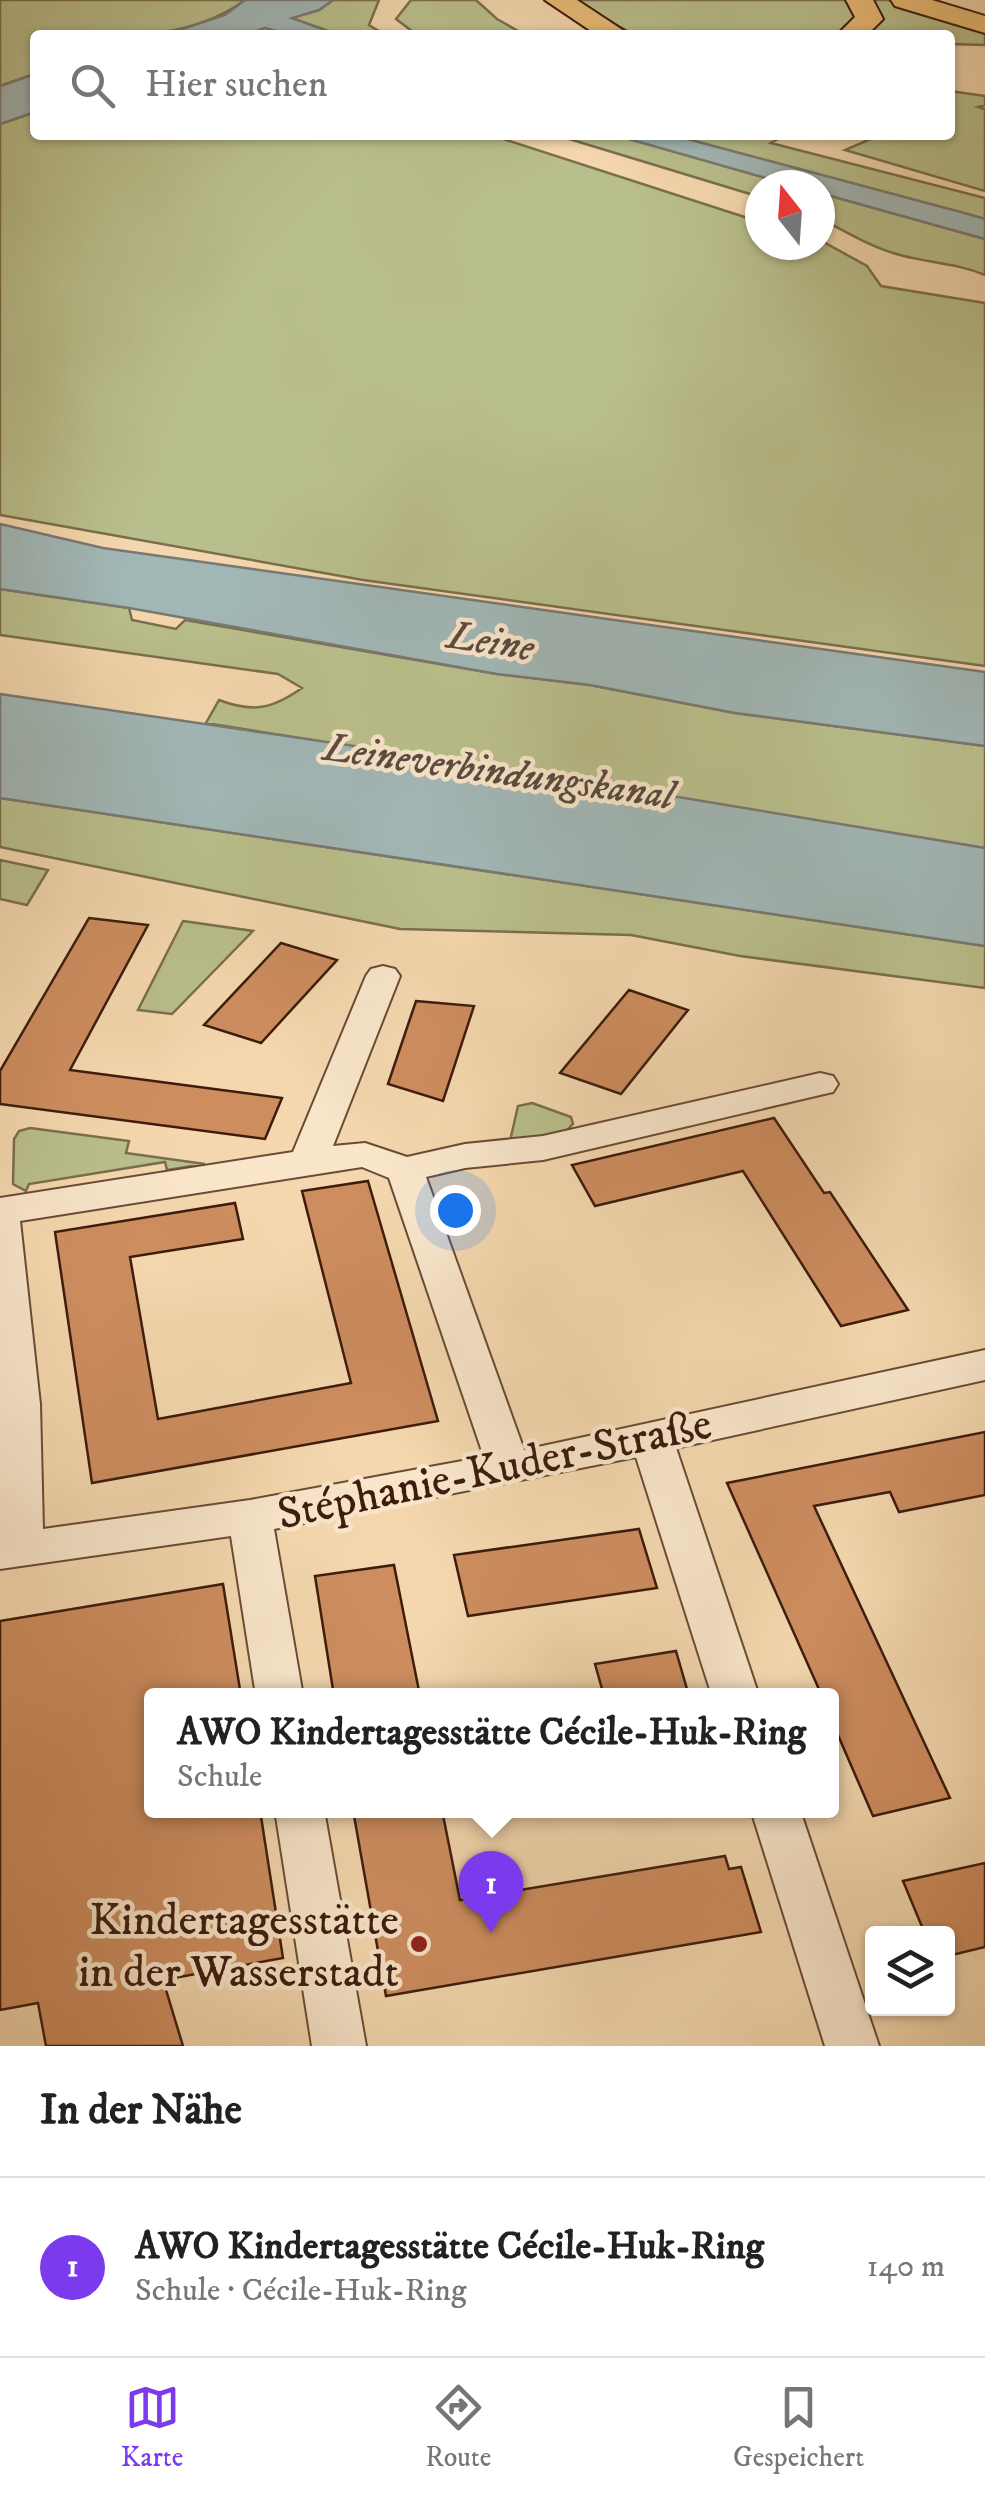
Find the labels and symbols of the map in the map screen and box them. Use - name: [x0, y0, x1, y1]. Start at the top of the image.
- north arrow: [745, 170, 835, 260]
- water label: Leine: [442, 611, 539, 675]
- water label: Leineverbindungskanal: [318, 723, 680, 823]
- your location: [430, 1185, 481, 1236]
- street label: Stéphanie-Kuder-Straße: [272, 1397, 717, 1543]
- pin: 1: [458, 1850, 524, 1933]
- place label: Kindertagesstätte in der Wasserstadt: [78, 1893, 399, 2001]
- marker: Kindertagesstätte in der Wasserstadt: [408, 1933, 430, 1955]

